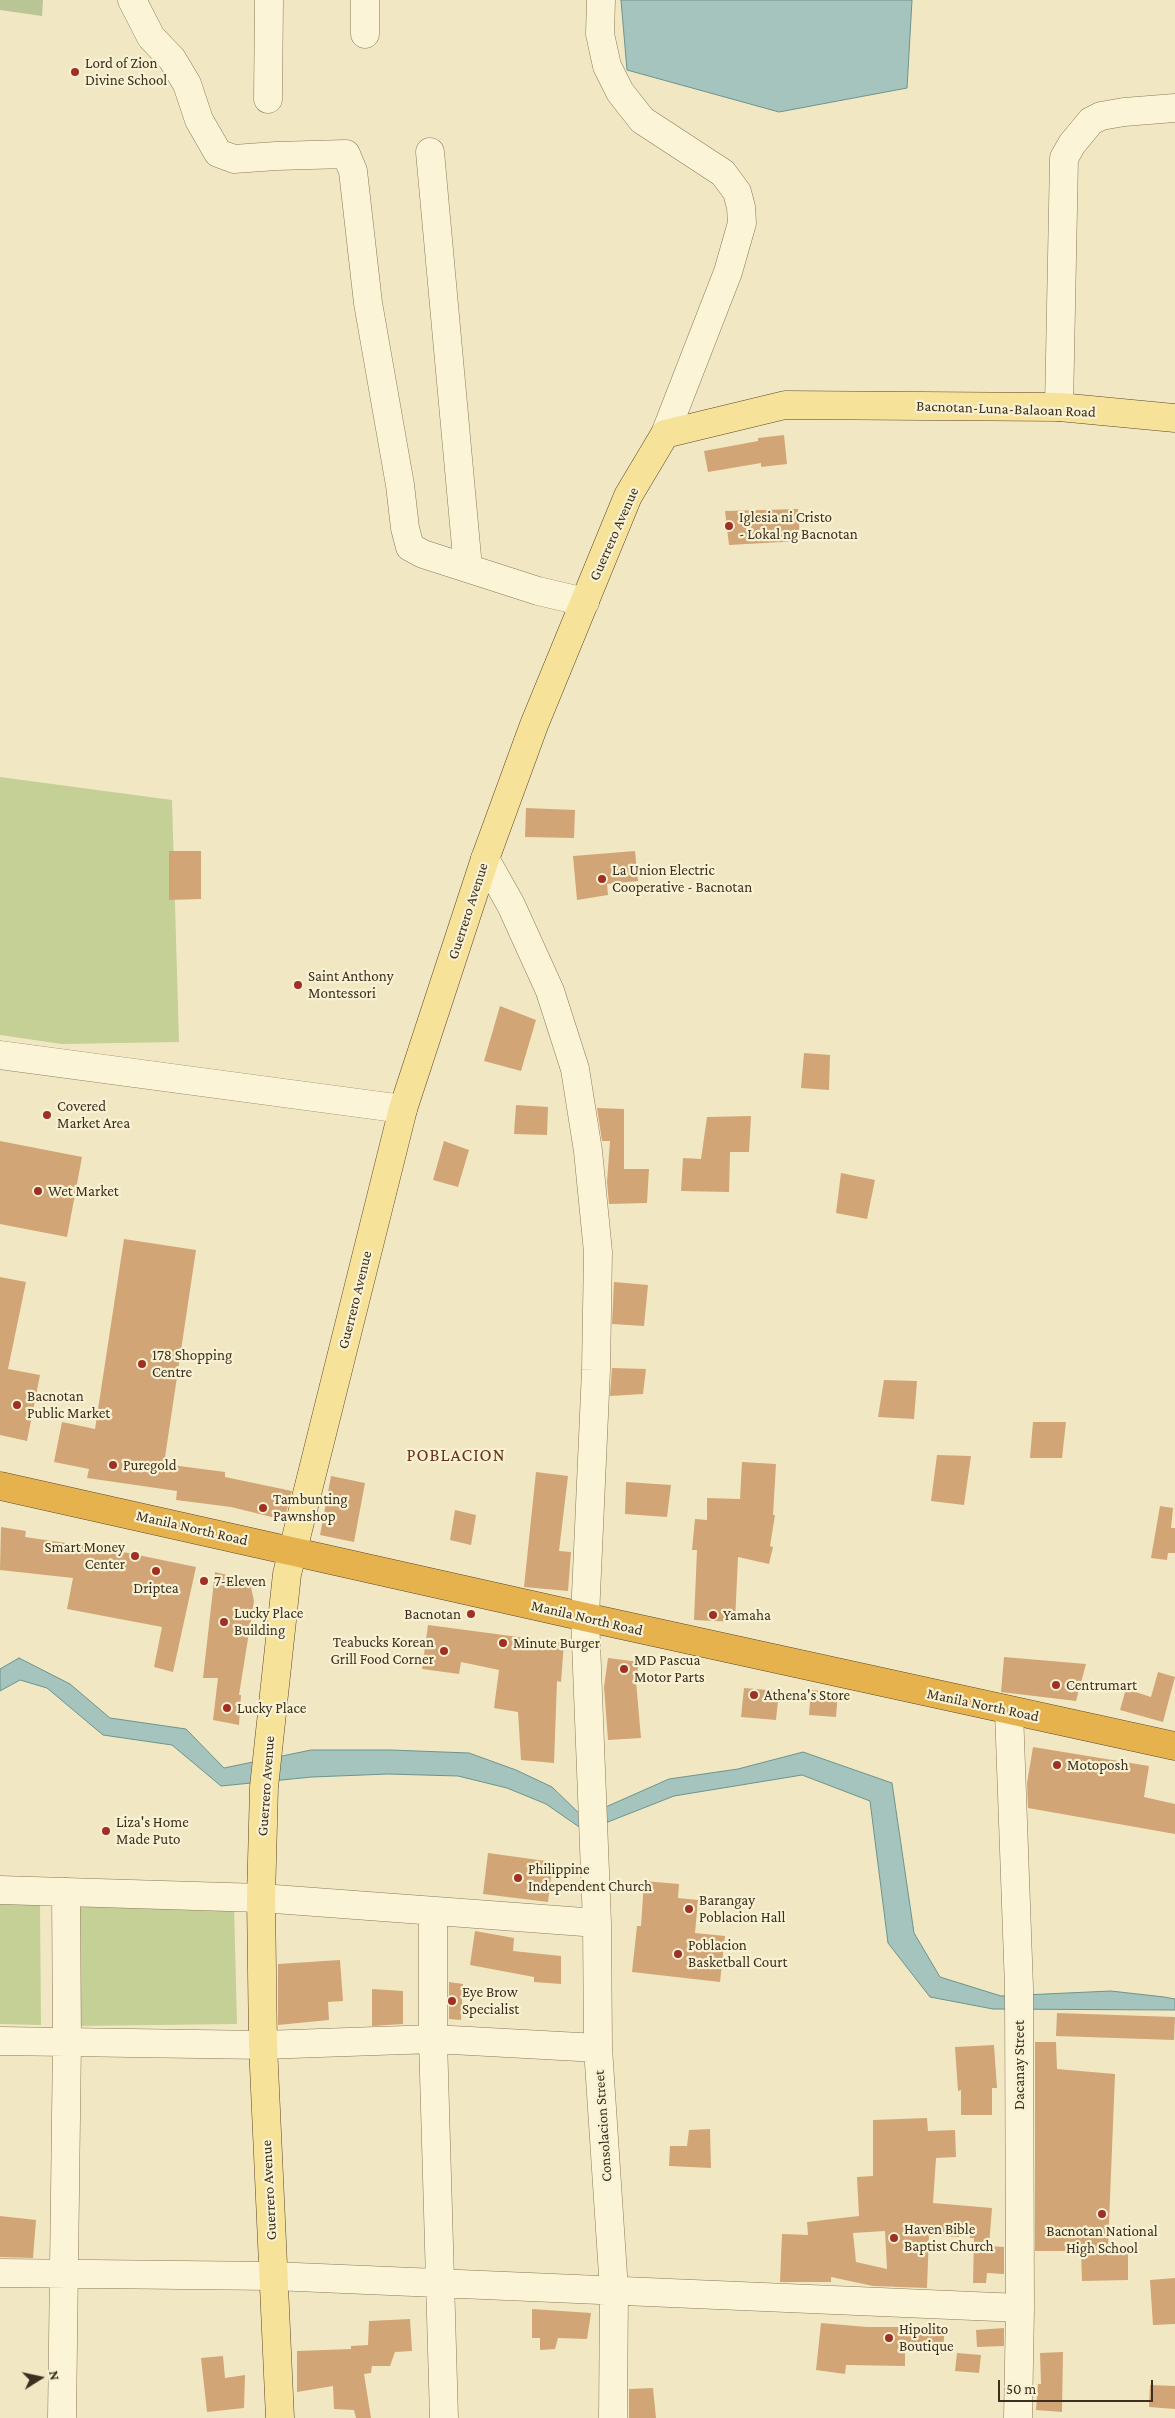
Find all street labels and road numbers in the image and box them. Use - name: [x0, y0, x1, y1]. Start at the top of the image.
- street label: Bacnotan-Luna-Balaoan Road: [916, 397, 1096, 421]
- street label: Guerrero Avenue: [585, 484, 643, 584]
- street label: Guerrero Avenue: [444, 860, 492, 962]
- street label: Guerrero Avenue: [334, 1249, 376, 1351]
- street label: Manila North Road: [135, 1506, 249, 1550]
- street label: Manila North Road: [530, 1596, 644, 1640]
- street label: Manila North Road: [925, 1684, 1041, 1726]
- street label: Guerrero Avenue: [254, 1735, 278, 1837]
- street label: Dacanay Street: [1010, 2020, 1028, 2110]
- street label: Consolacion Street: [590, 2069, 616, 2183]
- street label: Guerrero Avenue: [257, 2139, 281, 2241]

